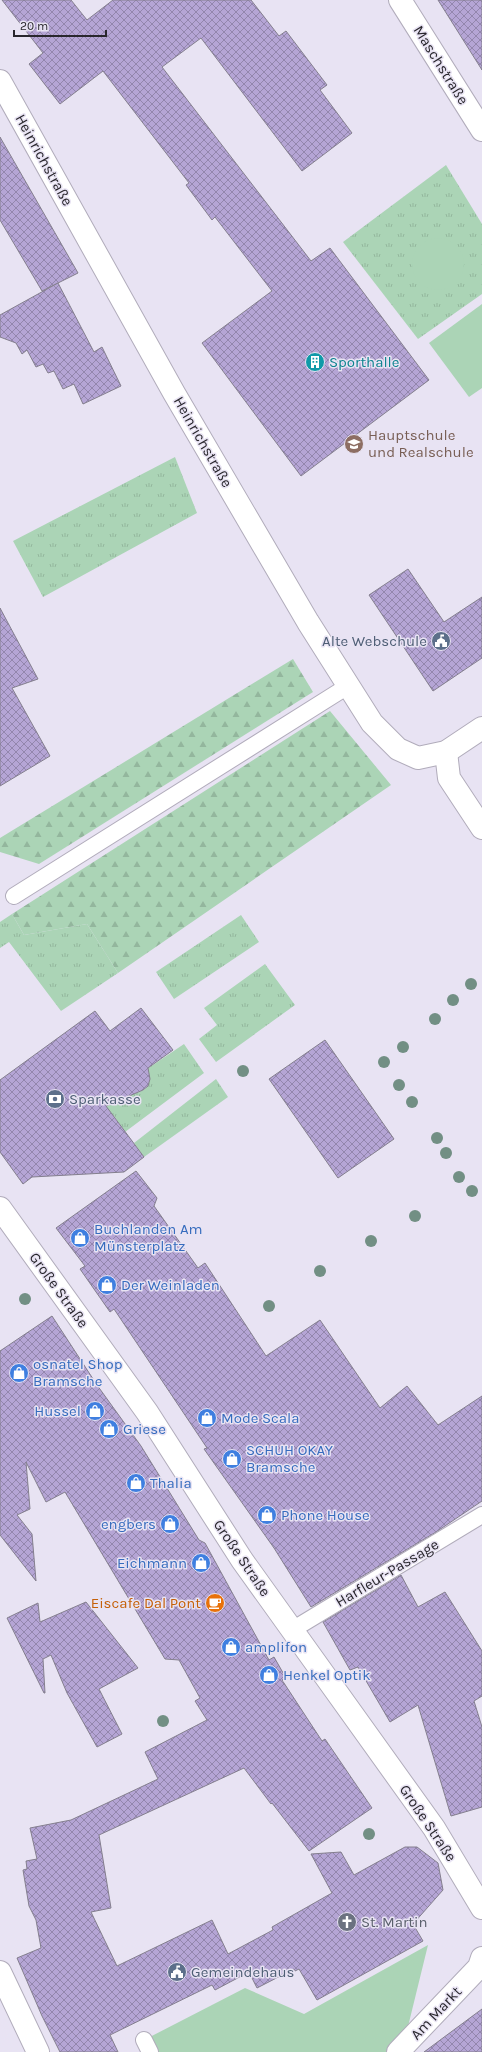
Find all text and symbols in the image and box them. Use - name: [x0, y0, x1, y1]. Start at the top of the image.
- scale bar: [14, 12, 106, 38]
- text: 20 m: [20, 19, 48, 33]
- street label: Maschstraße: [410, 22, 472, 108]
- street label: Heinrichstraße: [11, 111, 77, 209]
- building icon: Sporthalle: [304, 351, 326, 373]
- place label: Sporthalle: [329, 353, 400, 371]
- street label: Heinrichstraße: [170, 393, 236, 491]
- place label: Hauptschule und Realschule: [368, 426, 474, 461]
- school or university icon: Hauptschule und Realschule: [343, 433, 365, 455]
- public building icon: Alte Webschule: [430, 630, 452, 652]
- place label: Alte Webschule: [322, 632, 427, 650]
- bank icon: Sparkasse: [44, 1088, 66, 1110]
- place label: Sparkasse: [69, 1090, 141, 1108]
- place label: Buchlanden Am Münsterplatz: [94, 1220, 203, 1255]
- shop icon: Buchlanden Am Münsterplatz: [69, 1227, 91, 1249]
- street label: Große Straße: [26, 1249, 92, 1331]
- shop icon: Der Weinladen: [96, 1274, 118, 1296]
- place label: Der Weinladen: [121, 1276, 220, 1294]
- place label: osnatel Shop Bramsche: [33, 1355, 123, 1390]
- shop icon: osnatel Shop Bramsche: [8, 1362, 30, 1384]
- shop icon: Hussel: [84, 1400, 106, 1422]
- place label: Hussel: [34, 1402, 81, 1420]
- shop icon: Mode Scala: [196, 1407, 218, 1429]
- place label: Mode Scala: [221, 1409, 300, 1427]
- shop icon: Griese: [98, 1418, 120, 1440]
- place label: Griese: [123, 1420, 166, 1438]
- place label: SCHUH OKAY Bramsche: [246, 1441, 334, 1476]
- shop icon: SCHUH OKAY Bramsche: [221, 1448, 243, 1470]
- shop icon: Thalia: [125, 1472, 147, 1494]
- place label: Thalia: [150, 1474, 192, 1492]
- shop icon: Phone House: [256, 1504, 278, 1526]
- place label: Phone House: [281, 1506, 370, 1524]
- shop icon: engbers: [159, 1513, 181, 1535]
- place label: engbers: [101, 1515, 156, 1533]
- street label: Große Straße: [210, 1516, 274, 1600]
- street label: Harfleur-Passage: [332, 1535, 442, 1611]
- shop icon: Eichmann: [190, 1552, 212, 1574]
- place label: Eichmann: [117, 1554, 187, 1572]
- cafe icon: Eiscafe Dal Pont: [204, 1592, 226, 1614]
- place label: Eiscafe Dal Pont: [91, 1594, 201, 1612]
- shop icon: amplifon: [220, 1636, 242, 1658]
- place label: amplifon: [245, 1638, 307, 1656]
- shop icon: Henkel Optik: [258, 1664, 280, 1686]
- place label: Henkel Optik: [283, 1666, 371, 1684]
- street label: Große Straße: [396, 1781, 460, 1865]
- church icon: St. Martin: [336, 1911, 358, 1933]
- place label: St. Martin: [361, 1913, 428, 1931]
- public building icon: Gemeindehaus: [166, 1961, 188, 1983]
- place label: Gemeindehaus: [191, 1963, 294, 1981]
- street label: Am Markt: [407, 1982, 466, 2044]

